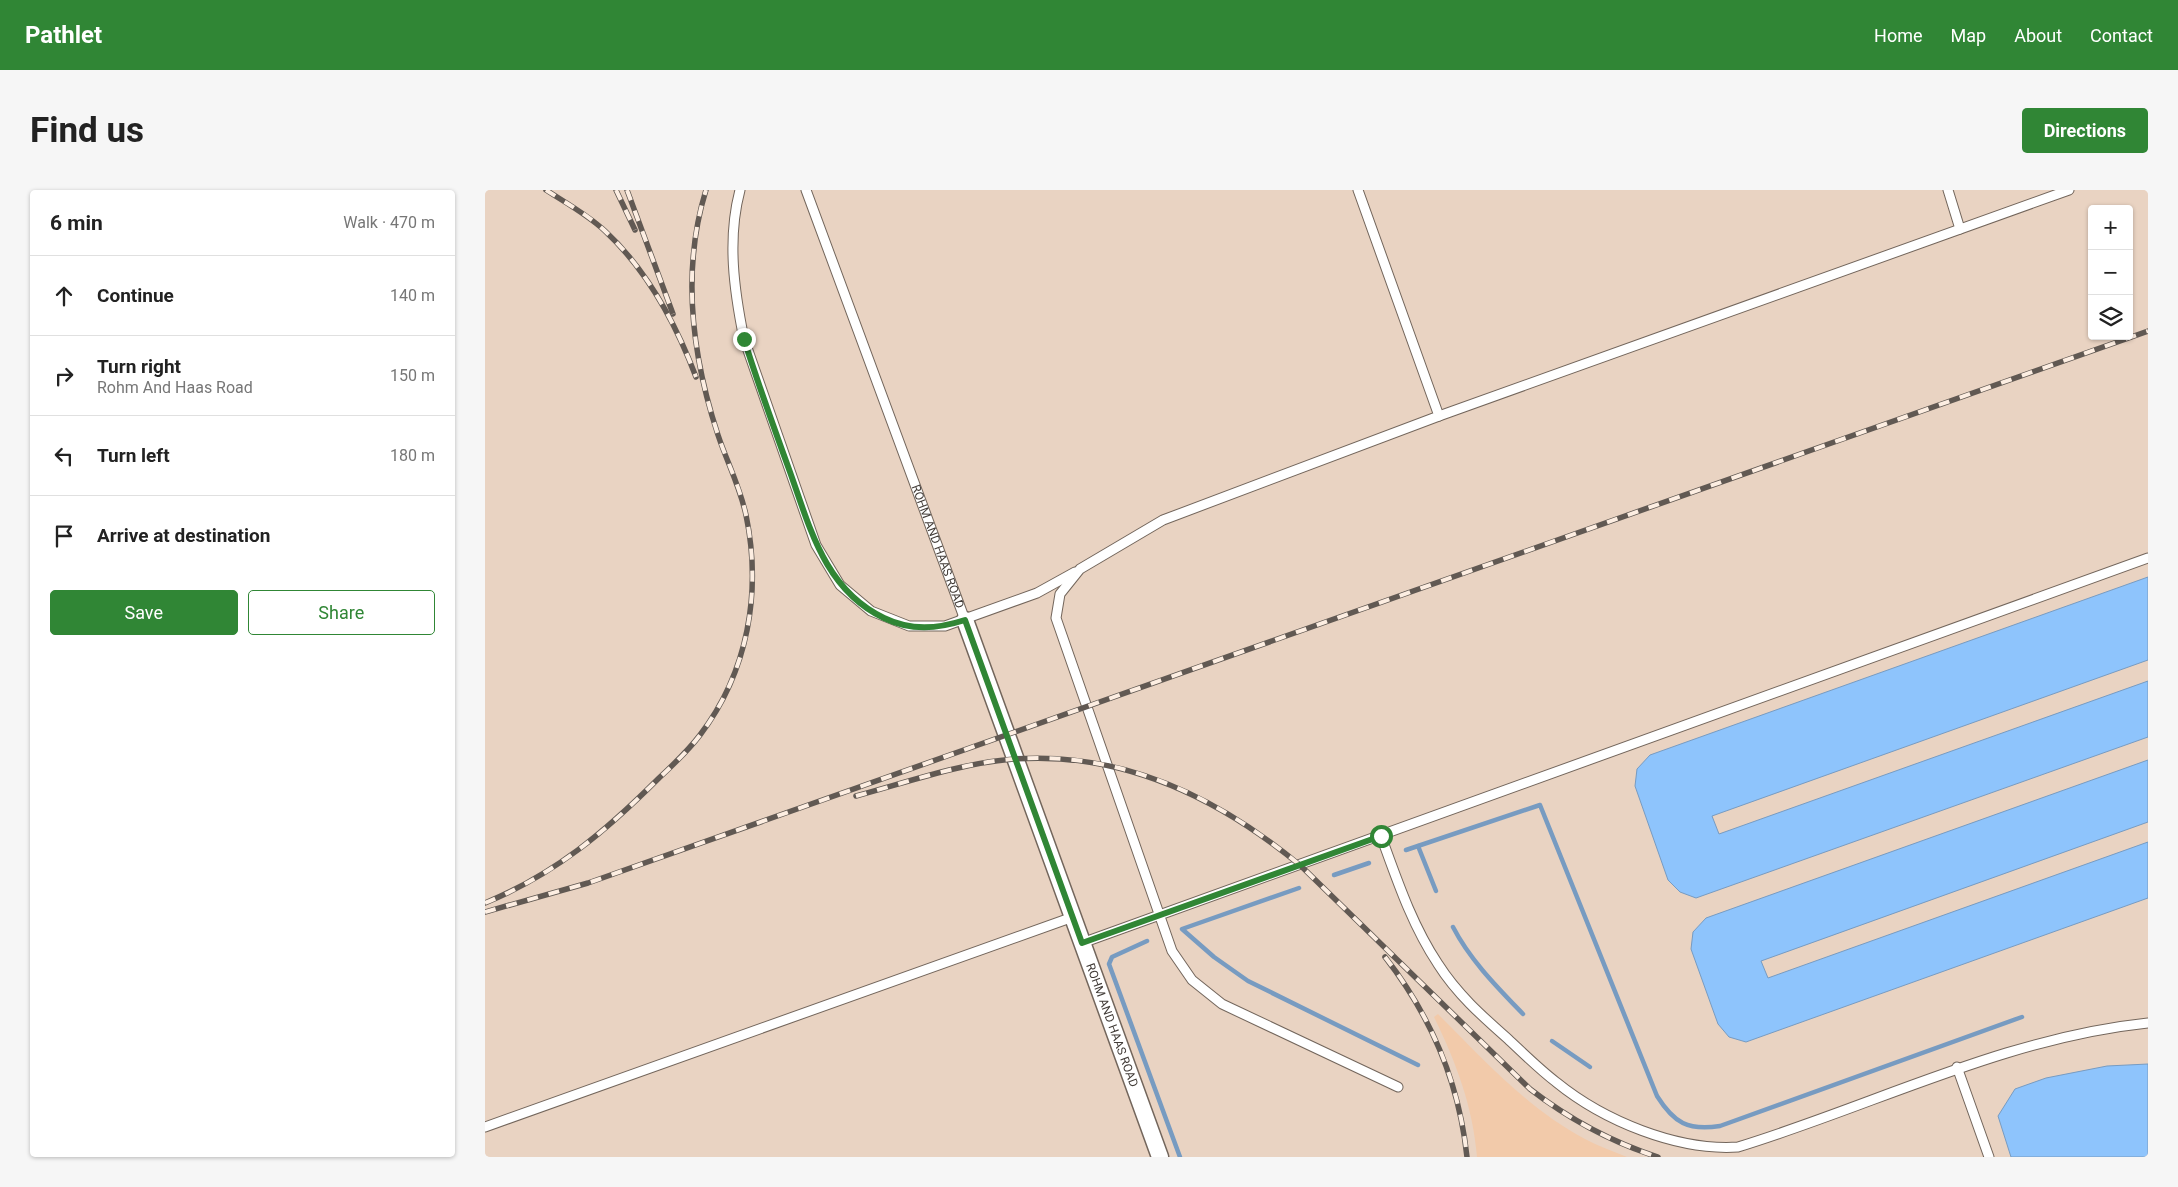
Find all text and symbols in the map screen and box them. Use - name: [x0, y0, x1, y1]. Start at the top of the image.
- text: Pathlet: [25, 21, 102, 49]
- text: Home: [1874, 25, 1923, 46]
- text: Map: [1951, 25, 1986, 46]
- text: About: [2014, 25, 2062, 46]
- text: Contact: [2090, 25, 2153, 46]
- button: Directions: [2022, 108, 2148, 153]
- text: Find us: [30, 110, 144, 151]
- map controls: [2088, 205, 2133, 340]
- button: +: [2088, 205, 2133, 250]
- text: 6 min: [50, 211, 103, 235]
- text: Walk · 470 m: [343, 213, 435, 232]
- button: −: [2088, 250, 2133, 295]
- icon: ahead: [50, 282, 78, 310]
- text: Continue: [97, 284, 174, 307]
- text: 140 m: [390, 286, 435, 305]
- button: layers: [2088, 295, 2133, 340]
- route end: [733, 328, 756, 351]
- text: Turn right: [97, 355, 181, 378]
- icon: right: [50, 362, 78, 390]
- text: 150 m: [390, 366, 435, 385]
- text: Rohm And Haas Road: [97, 378, 253, 397]
- icon: left: [50, 442, 78, 470]
- text: Turn left: [97, 444, 170, 467]
- text: 180 m: [390, 446, 435, 465]
- street label: ROHM AND HAAS ROAD: [909, 483, 967, 610]
- icon: arrive: [50, 522, 78, 550]
- text: Arrive at destination: [97, 524, 270, 547]
- button: Save: [50, 590, 238, 635]
- button: Share: [248, 590, 435, 635]
- route start: [1370, 825, 1393, 848]
- street label: ROHM AND HAAS ROAD: [1083, 961, 1141, 1089]

